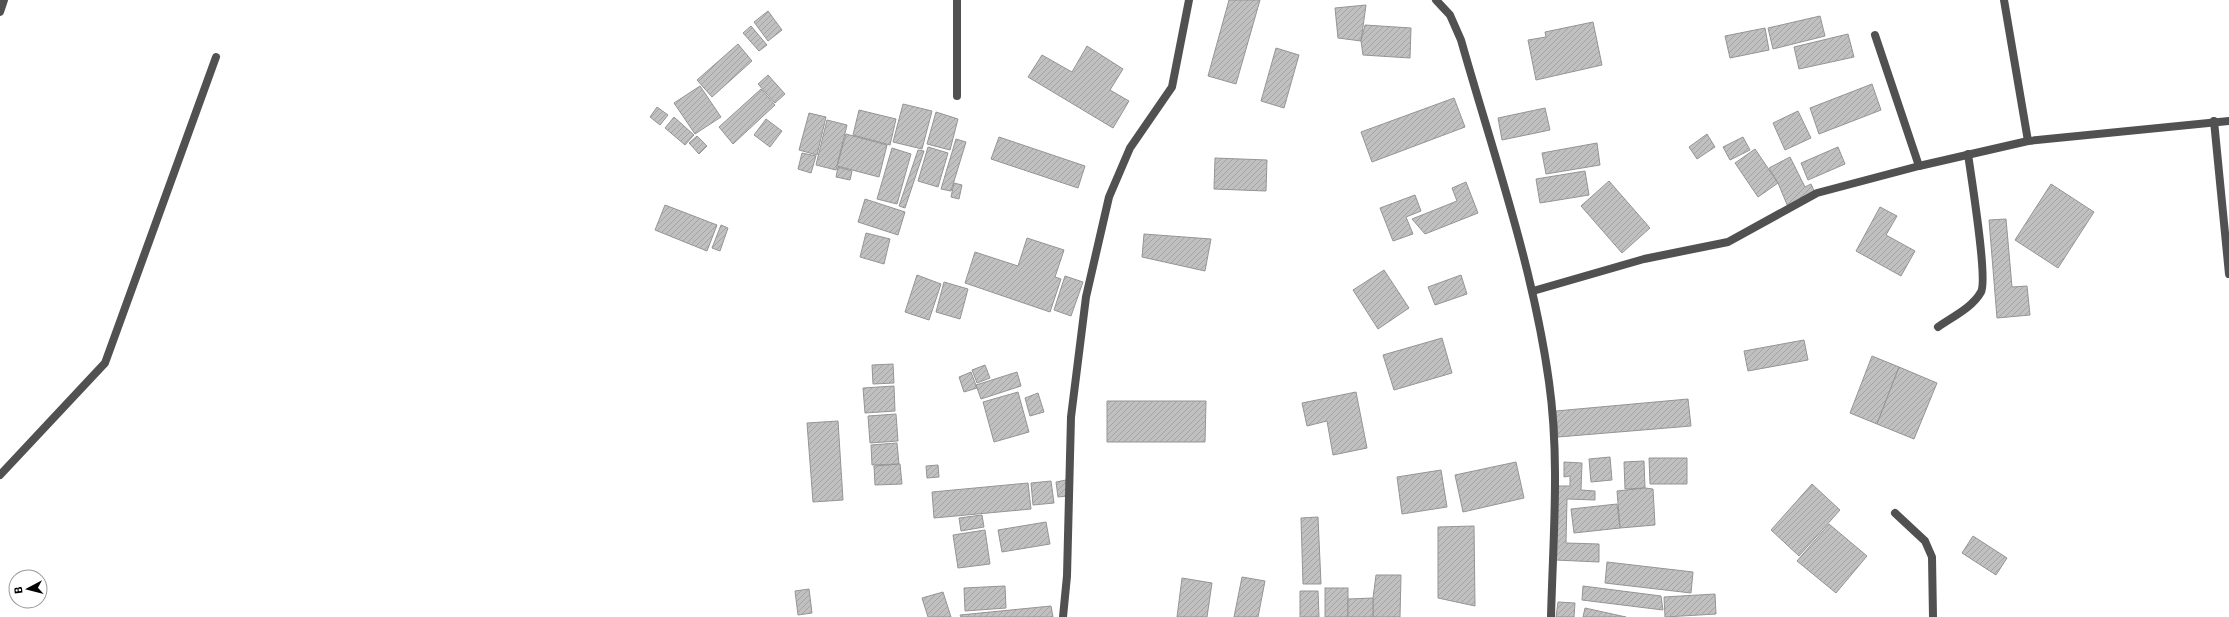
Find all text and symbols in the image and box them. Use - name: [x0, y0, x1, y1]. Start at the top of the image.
- north arrow: [8, 569, 48, 609]
- text: B: [11, 586, 24, 595]

